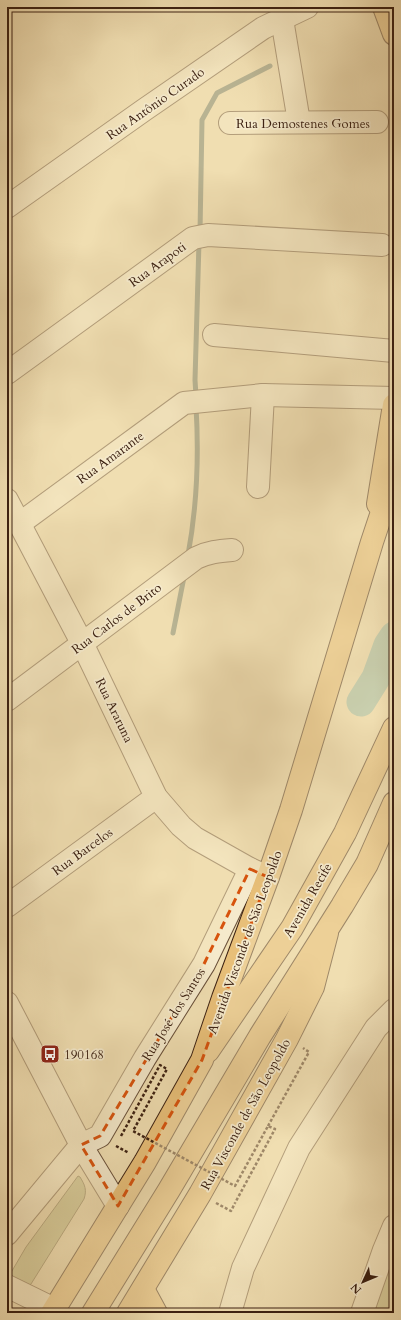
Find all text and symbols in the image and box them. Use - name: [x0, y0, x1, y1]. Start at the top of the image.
- street label: Rua Antônio Curado: [103, 63, 208, 144]
- street label: Rua Demostenes Gomes: [236, 115, 370, 133]
- street label: Rua Arapoti: [125, 238, 190, 292]
- street label: Rua Amarante: [73, 427, 148, 488]
- street label: Rua Carlos de Brito: [68, 579, 165, 659]
- street label: Rua Araruna: [91, 675, 138, 746]
- street label: Rua Barcelos: [49, 824, 117, 880]
- street label: Avenida Visconde de São Leopoldo: [203, 848, 287, 1037]
- street label: Avenida Recife: [279, 860, 336, 941]
- street label: Rua José dos Santos: [138, 964, 210, 1065]
- street label: Rua Visconde de São Leopoldo: [197, 1036, 295, 1193]
- bus stop icon: 190168: [39, 1043, 61, 1065]
- place label: 190168: [64, 1046, 104, 1064]
- north arrow: [343, 1262, 383, 1302]
- text: N: [347, 1280, 365, 1297]

